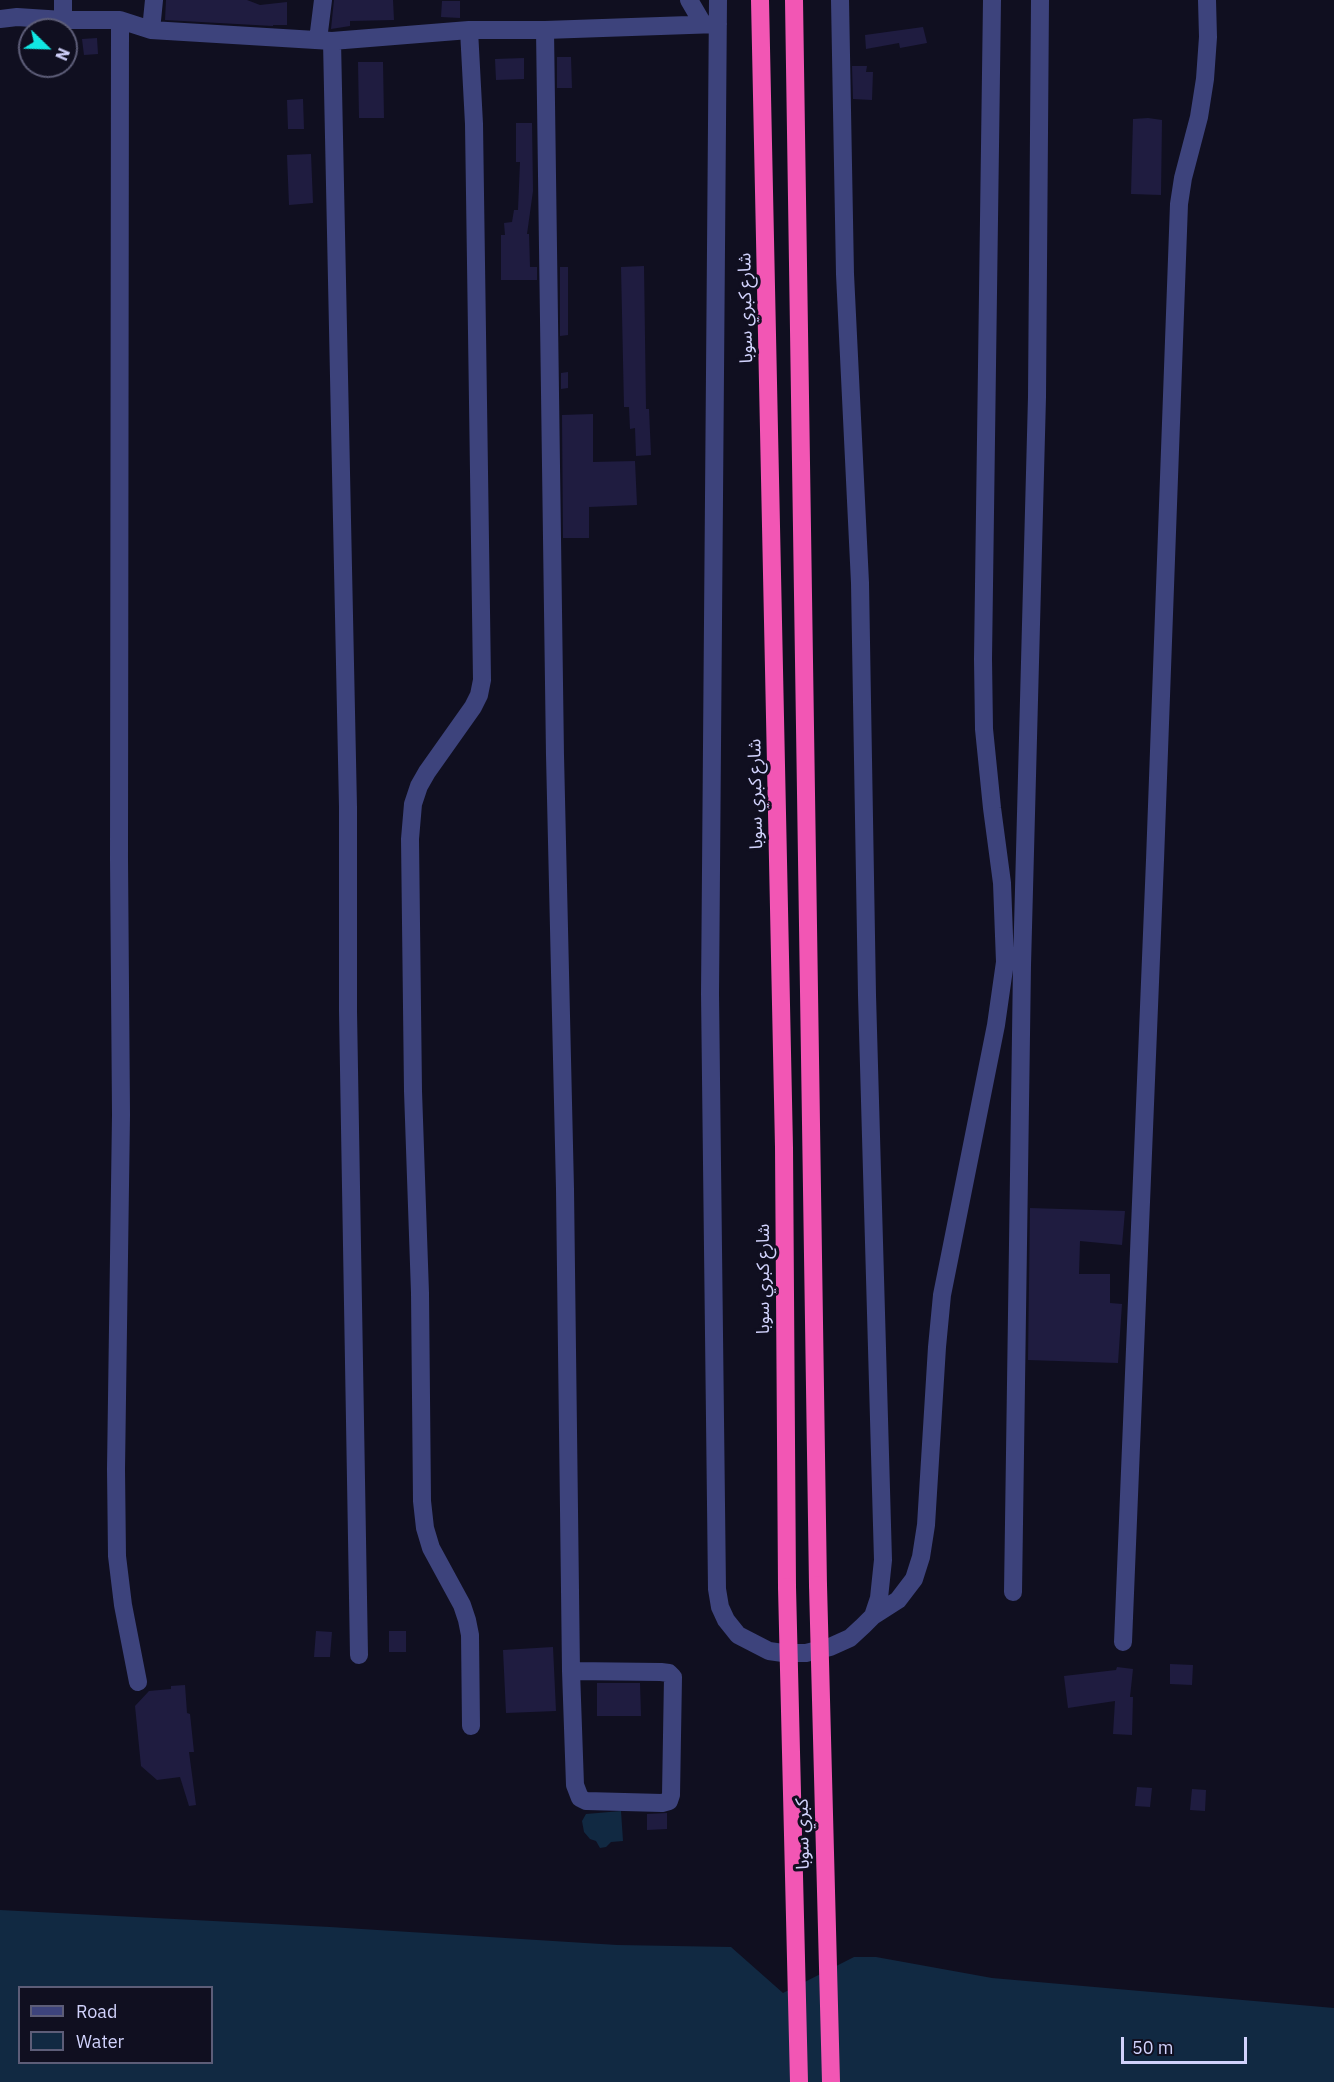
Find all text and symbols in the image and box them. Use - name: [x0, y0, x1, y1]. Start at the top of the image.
- north arrow: [18, 18, 78, 78]
- text: N: [51, 45, 74, 63]
- street label: شارع كبري سوبا: [734, 252, 758, 364]
- street label: شارع كبري سوبا: [744, 738, 768, 850]
- street label: شارع كبري سوبا: [753, 1224, 775, 1334]
- street label: كبري سوبا: [792, 1798, 814, 1870]
- legend: [18, 1986, 213, 2064]
- text: Road: [76, 2000, 117, 2023]
- scale bar: [1124, 2025, 1250, 2063]
- text: Water: [76, 2030, 124, 2053]
- text: 50 m: [1132, 2036, 1174, 2059]

